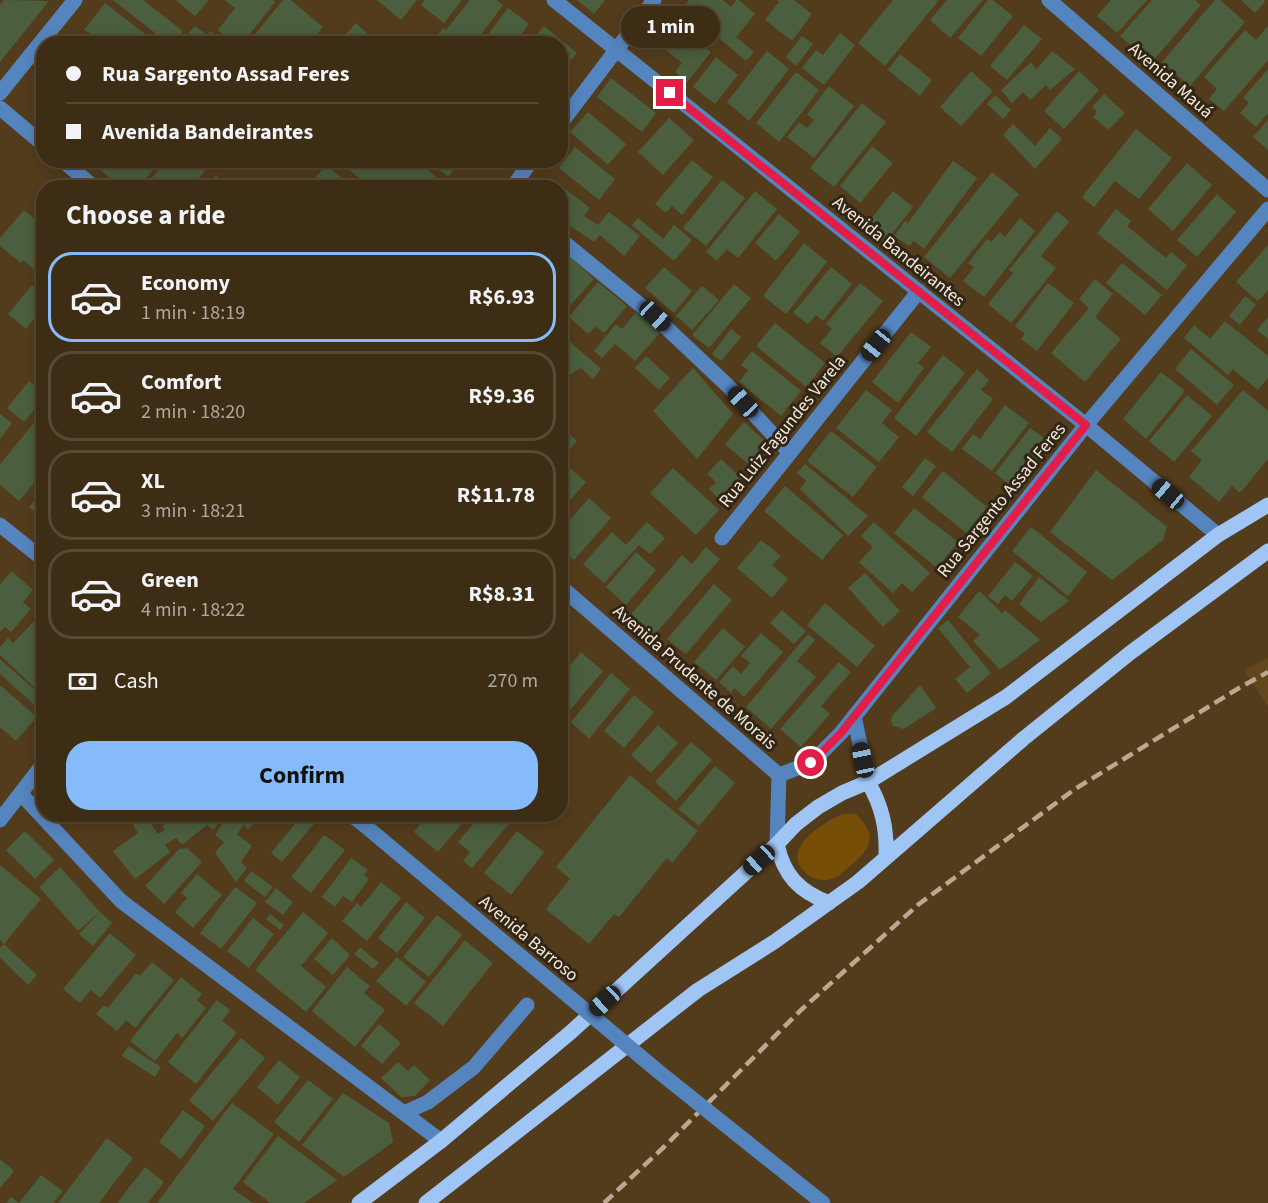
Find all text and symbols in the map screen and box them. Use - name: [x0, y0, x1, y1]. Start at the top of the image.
- callout: 1 min: [620, 6, 720, 48]
- text: 1 min: [646, 13, 695, 41]
- street label: Avenida Mauá: [1123, 37, 1218, 124]
- text: Rua Sargento Assad Feres: [102, 58, 350, 90]
- route end: [656, 79, 683, 106]
- text: Avenida Bandeirantes: [102, 116, 313, 148]
- street label: Avenida Bandeirantes: [827, 190, 970, 313]
- text: Choose a ride: [66, 196, 226, 235]
- text: Economy: [141, 267, 230, 299]
- icon: car: [69, 270, 123, 324]
- text: R$6.93: [468, 281, 535, 313]
- car: [636, 297, 674, 335]
- text: 1 min · 18:19: [141, 299, 245, 327]
- car: [858, 325, 894, 365]
- street label: Rua Luiz Fagundes Varela: [713, 350, 852, 513]
- text: Comfort: [141, 366, 222, 398]
- icon: car: [69, 369, 123, 423]
- text: R$9.36: [468, 380, 535, 412]
- car: [724, 383, 762, 421]
- text: 2 min · 18:20: [141, 398, 245, 426]
- street label: Rua Sargento Assad Feres: [931, 418, 1072, 583]
- text: XL: [141, 465, 165, 497]
- icon: car: [69, 468, 123, 522]
- car: [1148, 476, 1188, 512]
- text: R$11.78: [457, 479, 535, 511]
- text: 3 min · 18:21: [141, 497, 245, 525]
- text: Green: [141, 564, 199, 596]
- icon: car: [69, 567, 123, 621]
- text: R$8.31: [468, 578, 535, 610]
- text: 4 min · 18:22: [141, 596, 245, 624]
- street label: Avenida Prudente de Morais: [607, 599, 782, 756]
- icon: cash: [66, 665, 99, 698]
- text: Cash: [114, 665, 159, 697]
- text: 270 m: [488, 667, 538, 695]
- button: Confirm: [66, 741, 538, 810]
- car: [850, 741, 876, 779]
- route start: [797, 749, 824, 776]
- car: [740, 841, 778, 879]
- street label: Avenida Barroso: [474, 889, 584, 987]
- car: [586, 982, 624, 1020]

